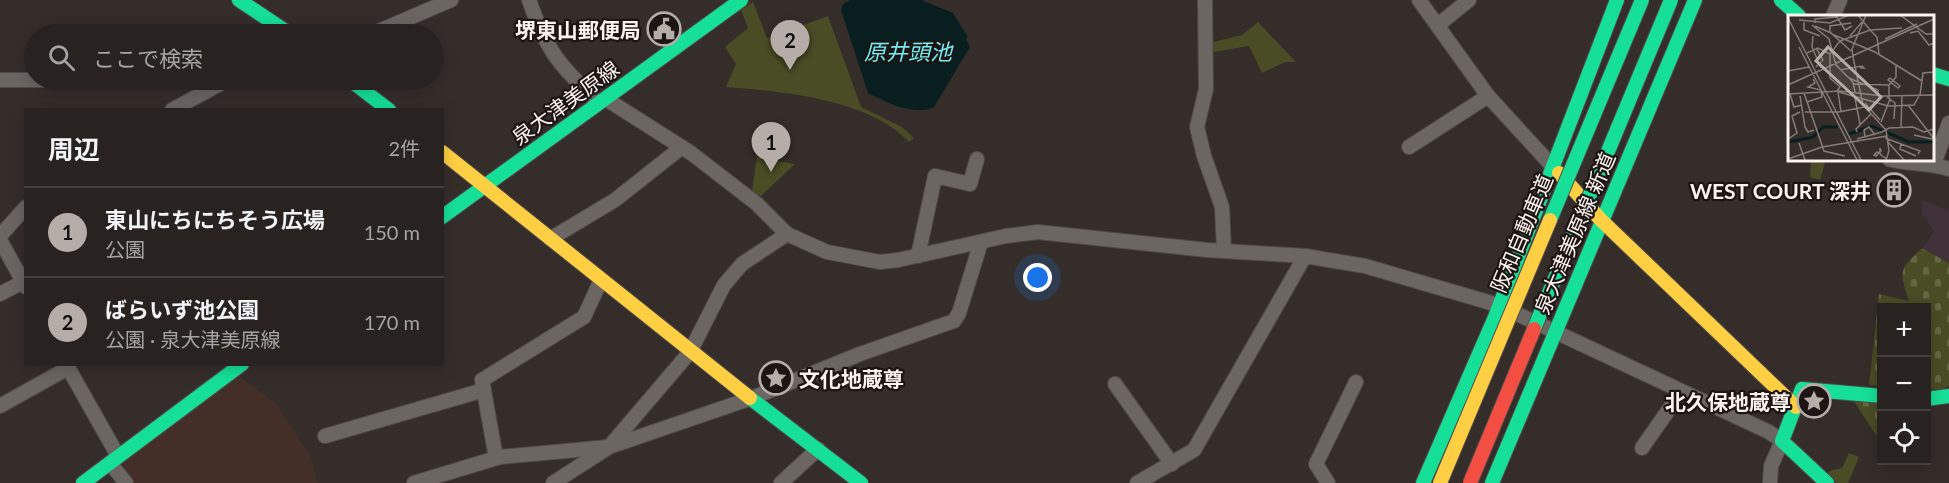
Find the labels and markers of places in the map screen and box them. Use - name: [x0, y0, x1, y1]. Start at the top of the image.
- public building icon: 堺東山郵便局: [646, 11, 682, 47]
- place label: 堺東山郵便局: [515, 17, 641, 42]
- pin: 2: [770, 20, 810, 70]
- pin: 1: [752, 122, 790, 172]
- building icon: WEST COURT 深井: [1876, 172, 1912, 208]
- place label: WEST COURT 深井: [1690, 178, 1871, 203]
- place icon: 文化地蔵尊: [758, 360, 794, 396]
- place label: 文化地蔵尊: [799, 366, 904, 391]
- place icon: 北久保地蔵尊: [1796, 383, 1832, 419]
- place label: 北久保地蔵尊: [1665, 389, 1791, 414]

